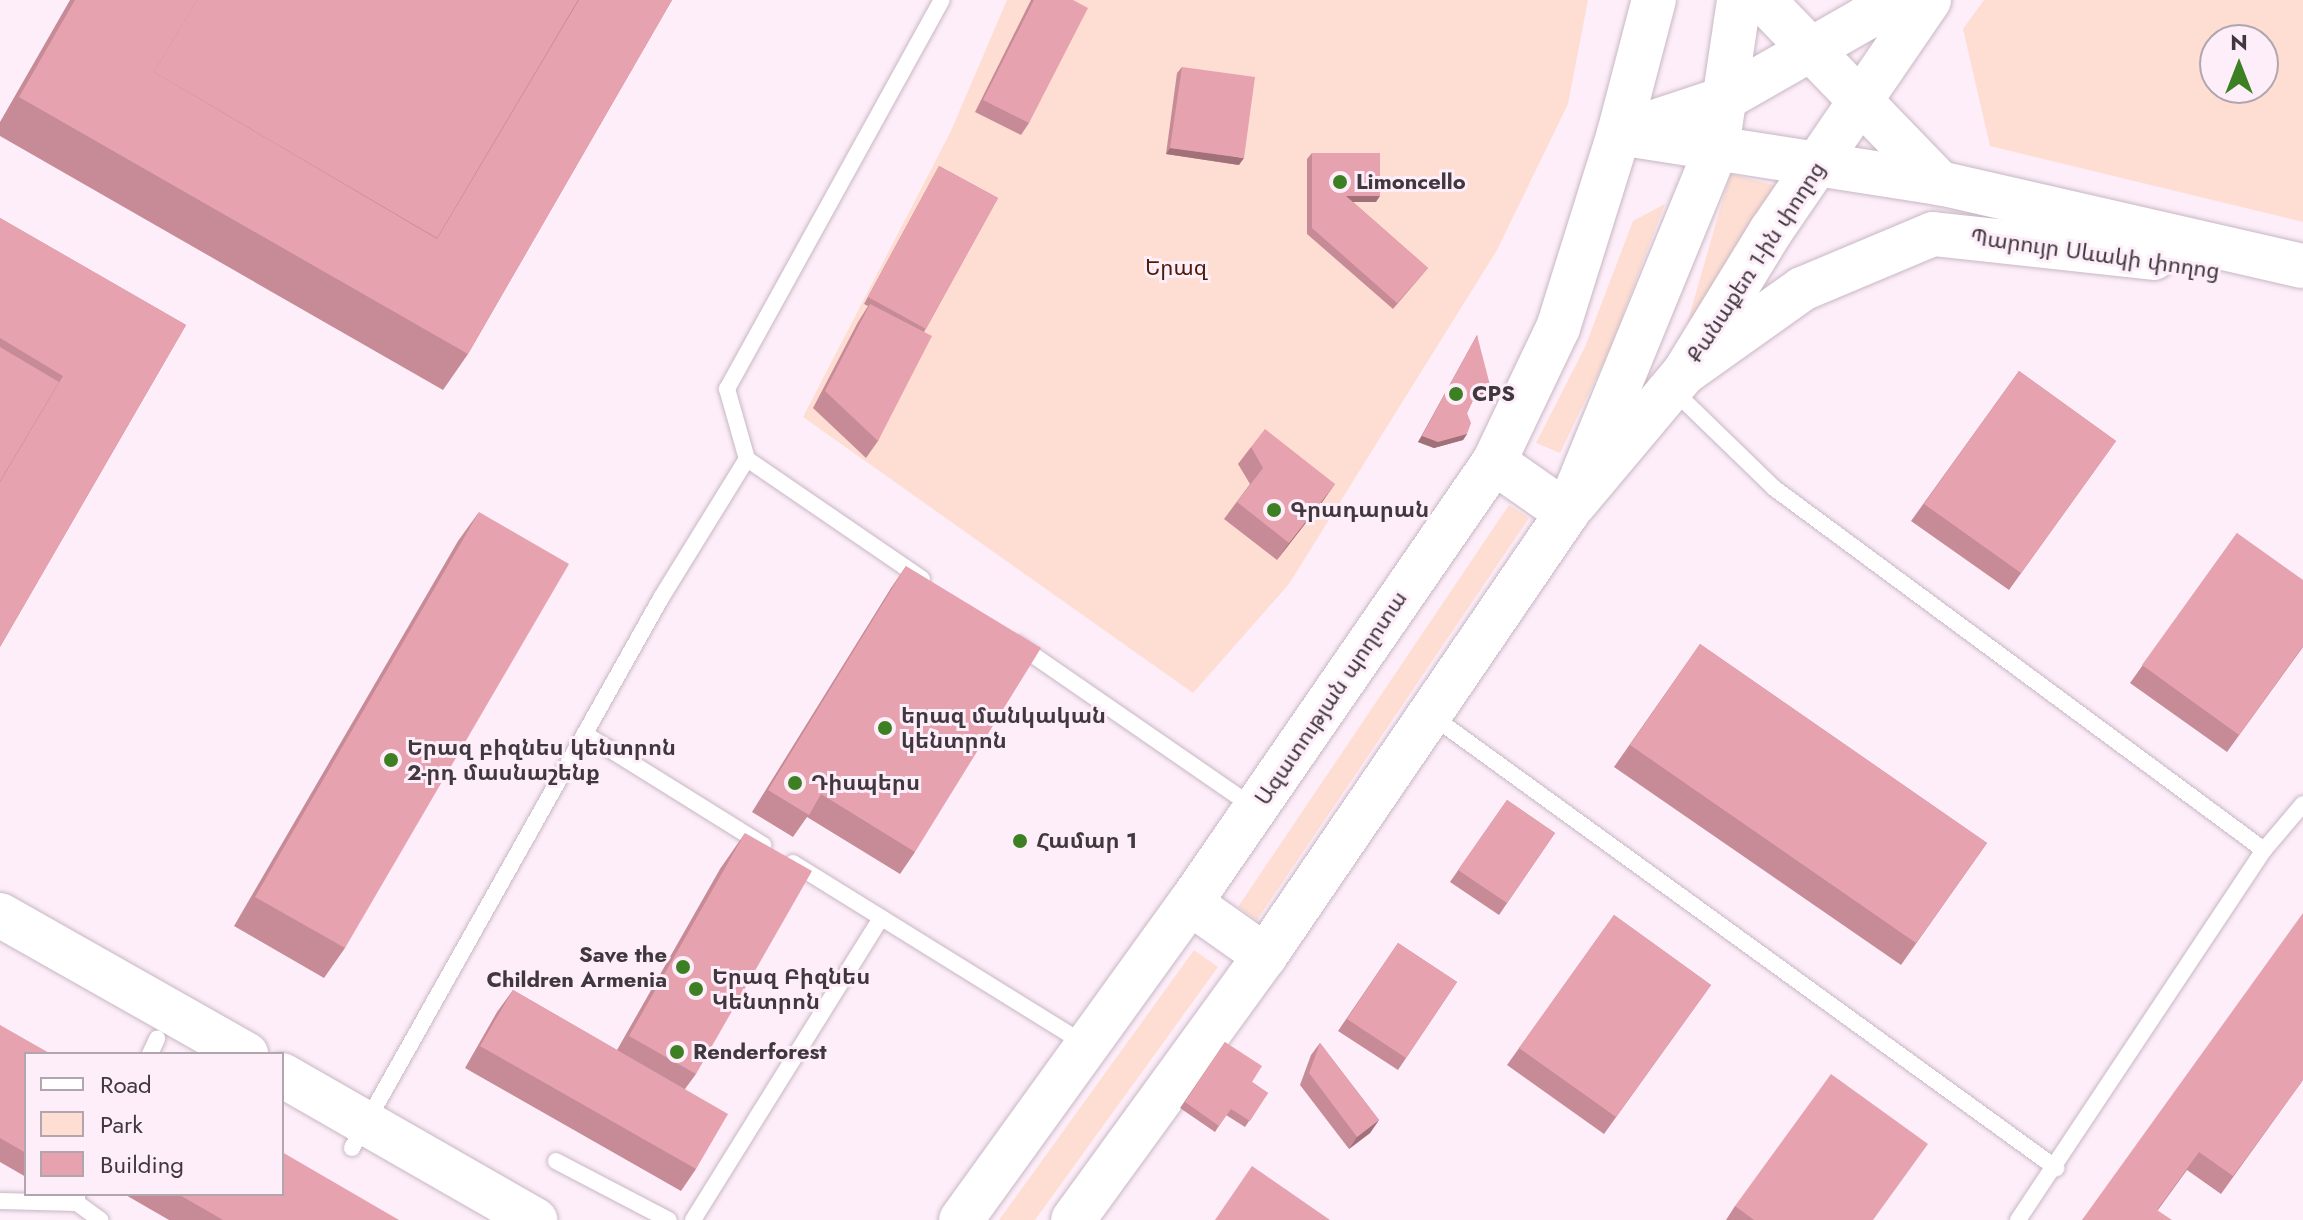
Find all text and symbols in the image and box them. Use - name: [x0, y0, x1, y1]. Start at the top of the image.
- north arrow: [2199, 24, 2279, 104]
- text: N: [2230, 26, 2248, 58]
- street label: Քանաքեռ 1-ին փողոց: [1681, 157, 1831, 367]
- place label: Limoncello: [1356, 169, 1466, 195]
- marker: Limoncello: [1331, 173, 1349, 191]
- street label: Պարույր Սևակի փողոց: [1969, 223, 2221, 285]
- park label: Երազ: [1145, 255, 1207, 281]
- place label: CPS: [1472, 381, 1515, 407]
- marker: CPS: [1447, 385, 1465, 403]
- place label: Գրադարան: [1290, 497, 1429, 523]
- marker: Գրադարան: [1265, 501, 1283, 519]
- street label: Ազատության պողոտա: [1249, 586, 1413, 810]
- place label: երազ մանկական կենտրոն: [901, 702, 1106, 754]
- marker: երազ մանկական կենտրոն: [876, 719, 894, 737]
- place label: Երազ բիզնես կենտրոն 2-րդ մասնաշենք: [407, 734, 676, 786]
- marker: Երազ բիզնես կենտրոն 2-րդ մասնաշենք: [382, 751, 400, 769]
- place label: Դիսպերս: [811, 770, 920, 796]
- marker: Դիսպերս: [786, 774, 804, 792]
- place label: Համար 1: [1036, 828, 1137, 854]
- marker: Համար 1: [1011, 832, 1029, 850]
- place label: Save the Children Armenia: [486, 941, 667, 992]
- marker: Save the Children Armenia: [674, 958, 692, 976]
- place label: Երազ Բիզնես Կենտրոն: [712, 963, 870, 1014]
- marker: Երազ Բիզնես Կենտրոն: [687, 980, 705, 998]
- place label: Renderforest: [693, 1039, 827, 1065]
- marker: Renderforest: [668, 1043, 686, 1061]
- legend: [24, 1052, 284, 1196]
- text: Road: [100, 1067, 152, 1102]
- text: Park: [100, 1107, 143, 1142]
- text: Building: [100, 1147, 184, 1182]

